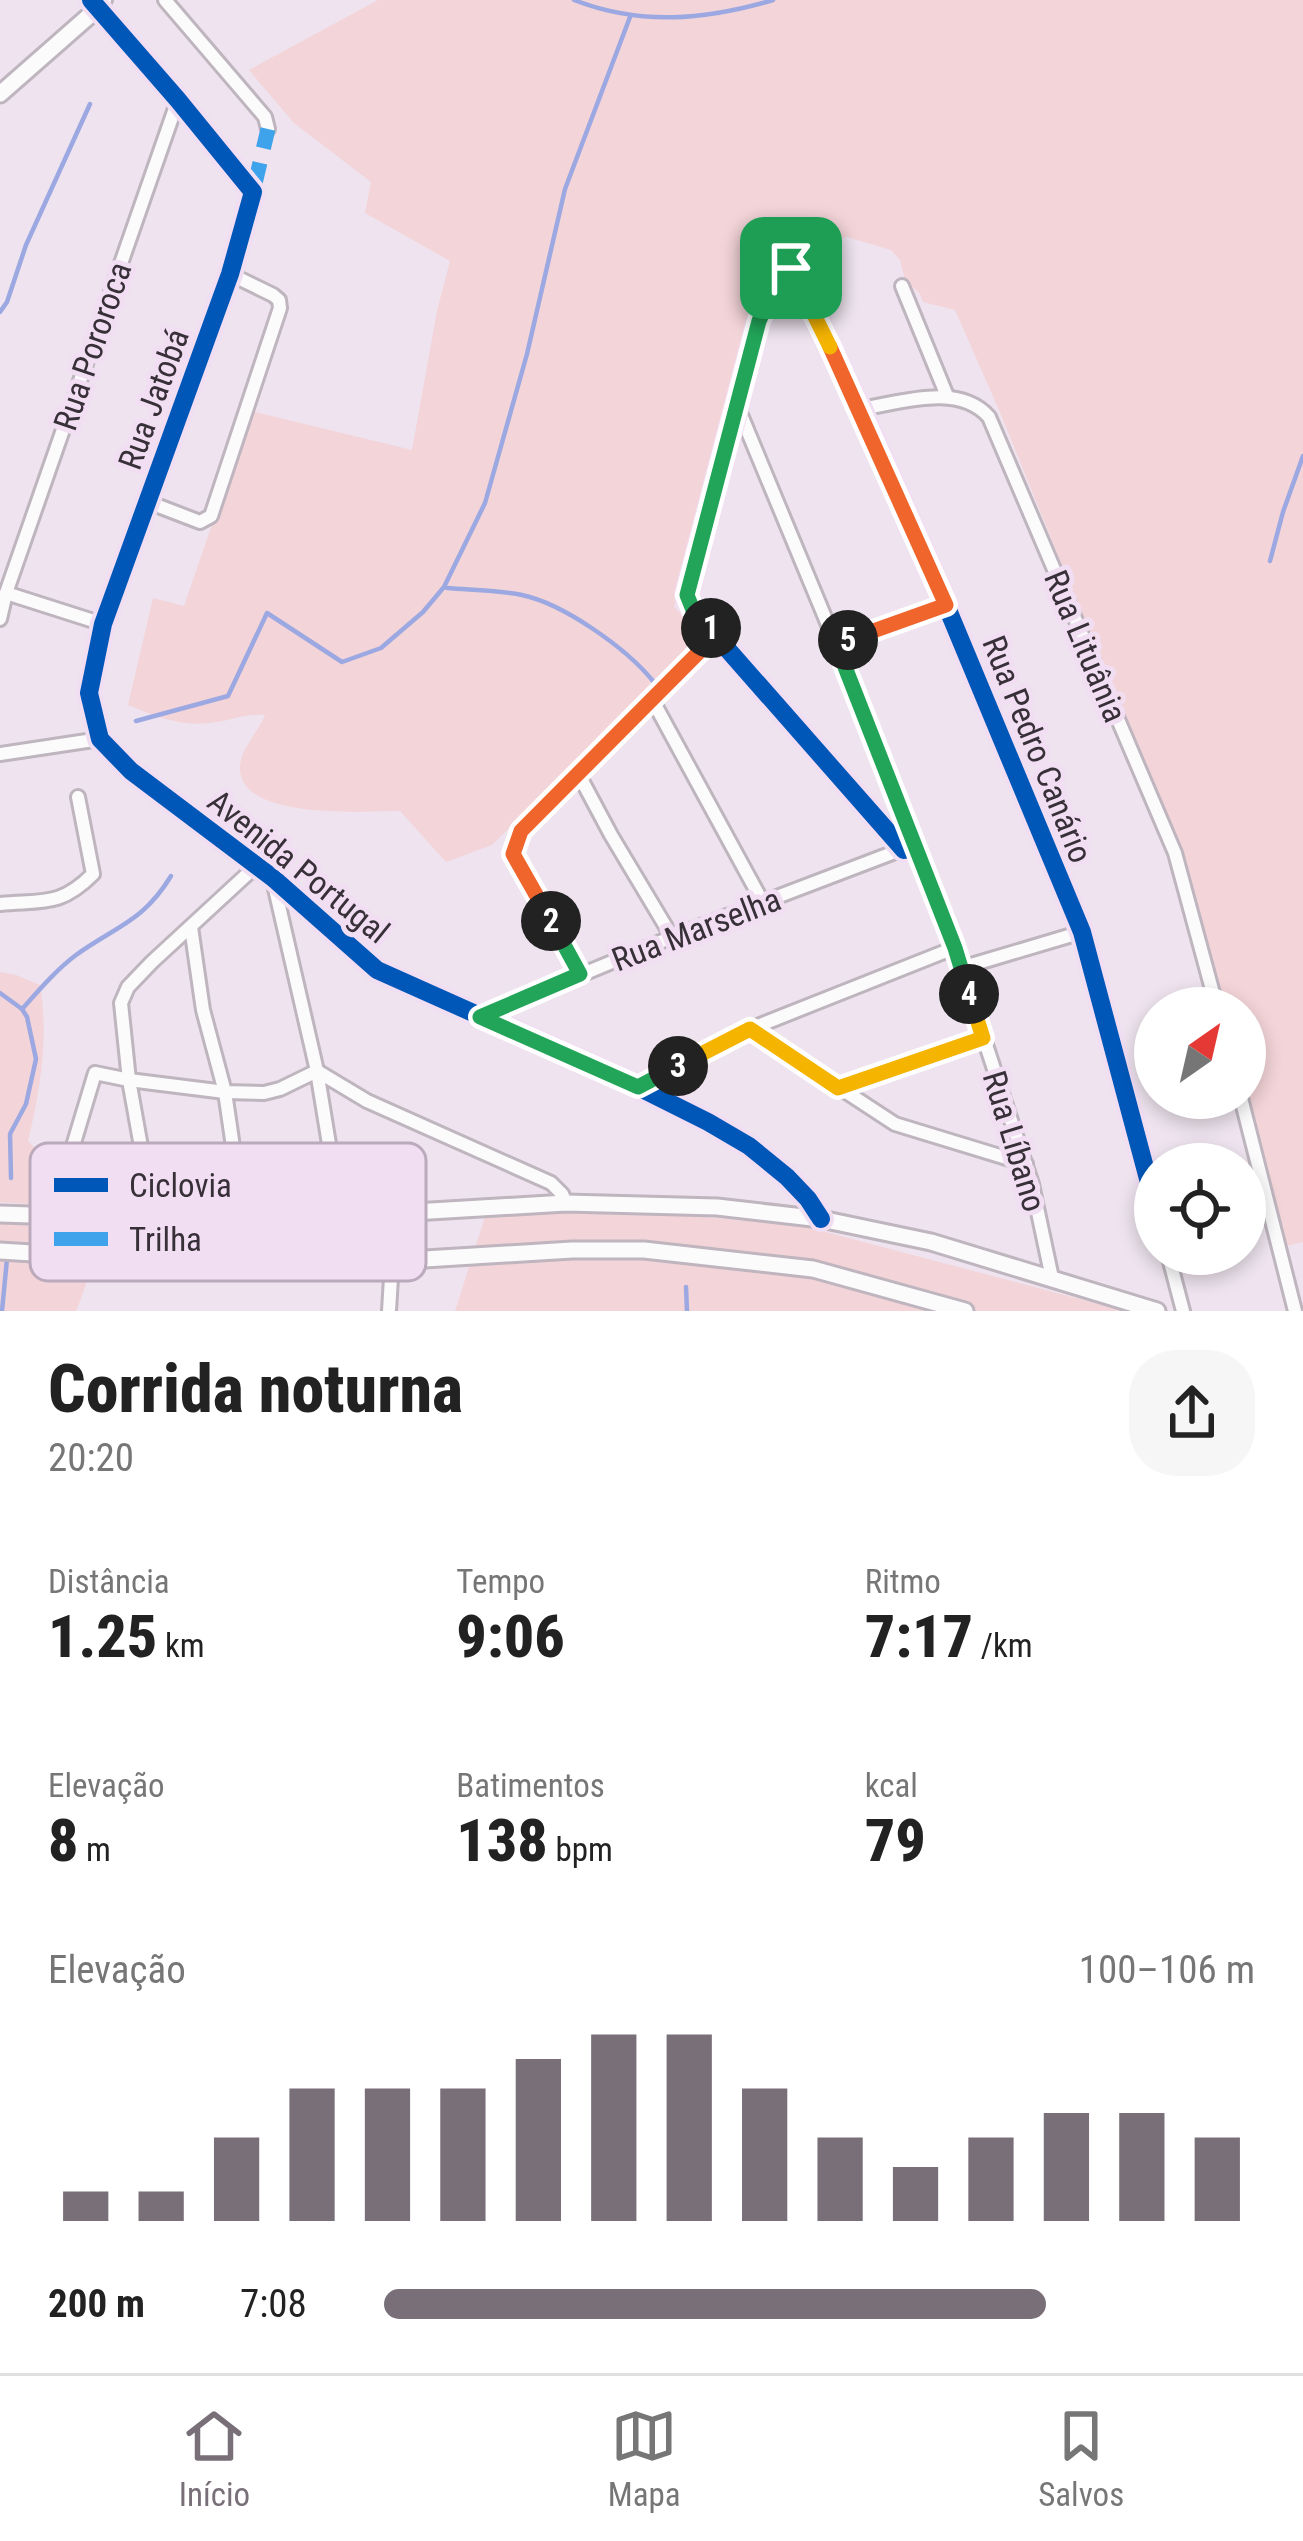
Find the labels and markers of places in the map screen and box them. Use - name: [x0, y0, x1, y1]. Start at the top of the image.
- pin: [740, 217, 842, 319]
- pin: 1: [681, 598, 741, 658]
- pin: 5: [818, 610, 878, 670]
- pin: 2: [521, 891, 581, 951]
- pin: 4: [939, 964, 999, 1024]
- pin: 3: [648, 1036, 708, 1096]

